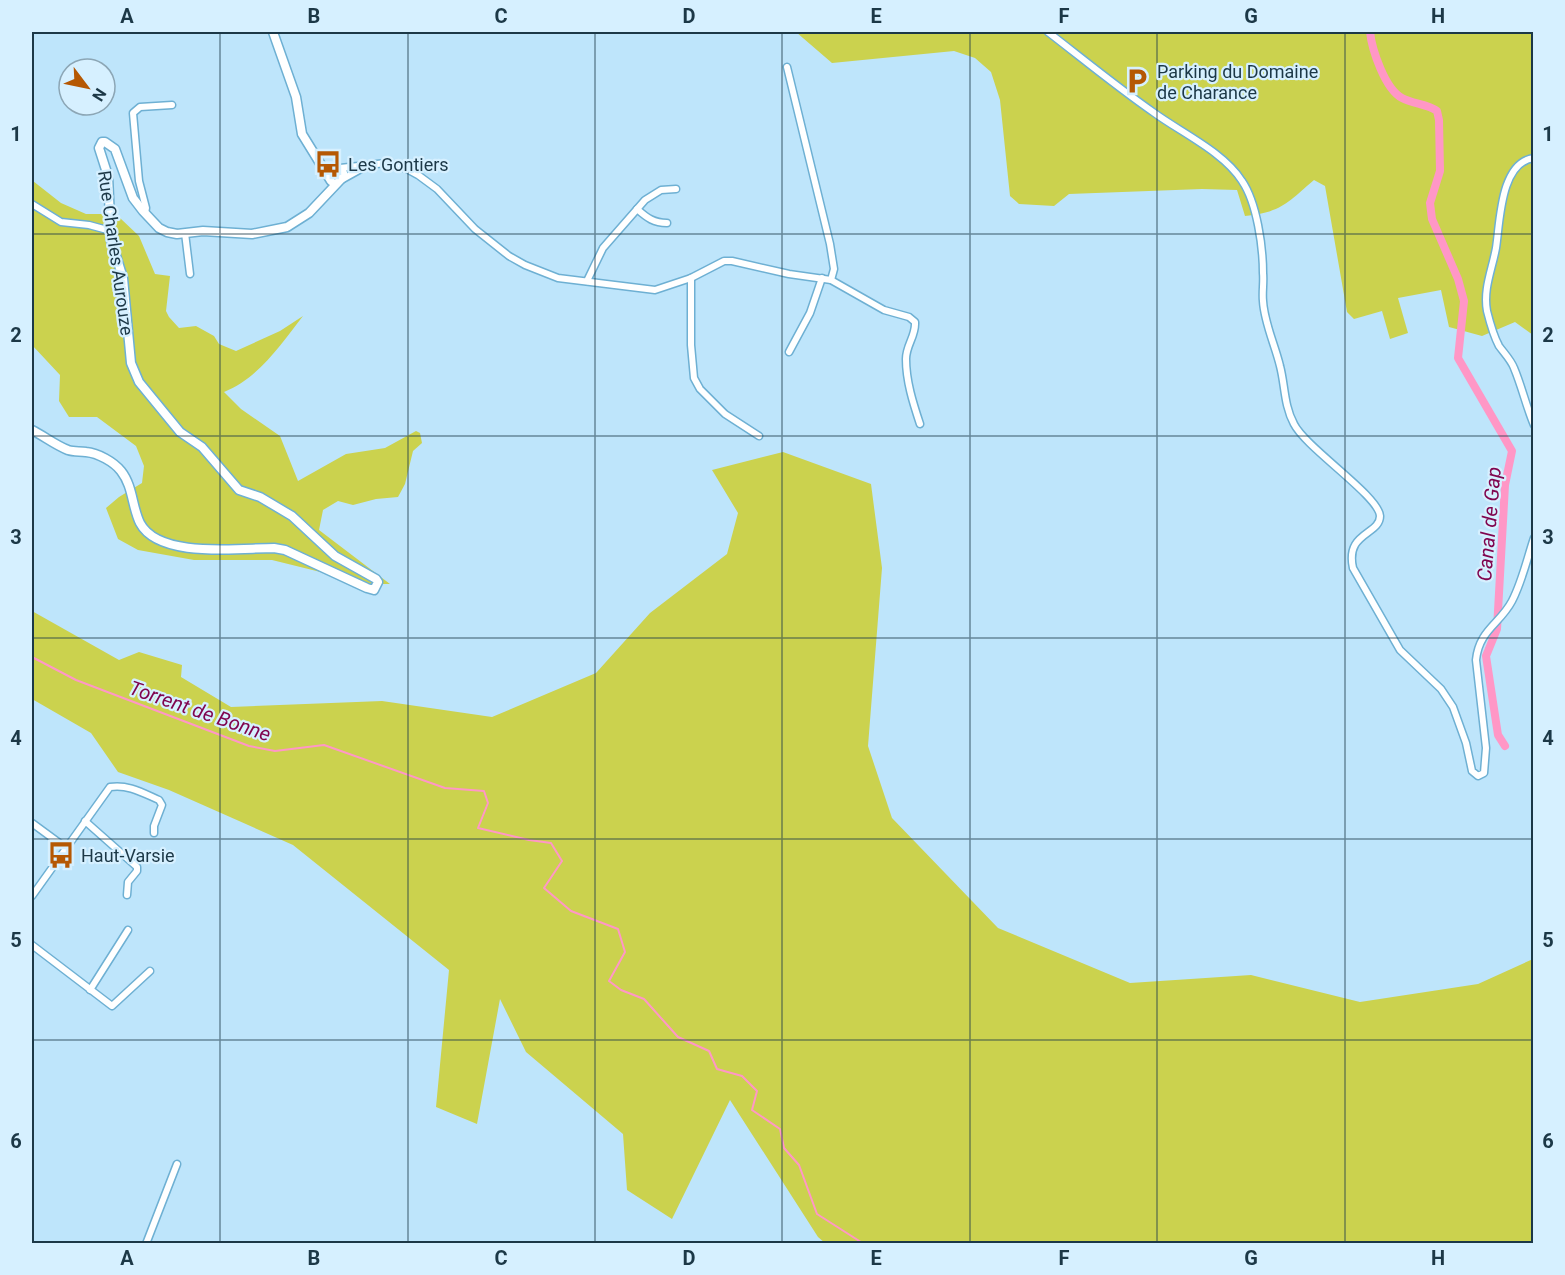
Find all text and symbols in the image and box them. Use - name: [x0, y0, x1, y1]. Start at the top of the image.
- text: A: [120, 4, 134, 28]
- text: B: [308, 4, 320, 28]
- text: C: [494, 4, 508, 28]
- text: D: [683, 4, 696, 28]
- text: E: [870, 4, 882, 28]
- text: F: [1059, 4, 1070, 28]
- text: G: [1244, 4, 1258, 28]
- text: H: [1431, 4, 1445, 28]
- north arrow: [57, 57, 117, 117]
- place label: Parking du Domaine de Charance: [1157, 61, 1318, 103]
- parking icon: Parking du Domaine de Charance: [1122, 66, 1152, 96]
- text: N: [88, 85, 110, 105]
- text: 1: [10, 122, 22, 146]
- text: 1: [1542, 122, 1554, 146]
- bus stop icon: Les Gontiers: [313, 149, 343, 179]
- place label: Les Gontiers: [348, 154, 449, 175]
- street label: Rue Charles Aurouze: [94, 169, 138, 337]
- text: 2: [10, 323, 22, 347]
- text: 2: [1542, 323, 1554, 347]
- water label: Canal de Gap: [1472, 466, 1506, 582]
- text: 3: [10, 525, 22, 549]
- text: 3: [1542, 525, 1554, 549]
- water label: Torrent de Bonne: [126, 676, 274, 746]
- text: 4: [10, 726, 22, 750]
- text: 4: [1542, 726, 1554, 750]
- bus stop icon: Haut-Varsie: [46, 840, 76, 870]
- place label: Haut-Varsie: [81, 845, 175, 866]
- text: 5: [10, 928, 22, 952]
- text: 5: [1542, 928, 1554, 952]
- text: 6: [10, 1129, 22, 1153]
- text: 6: [1542, 1129, 1554, 1153]
- text: A: [120, 1246, 134, 1270]
- text: B: [308, 1246, 320, 1270]
- text: C: [494, 1246, 508, 1270]
- text: D: [683, 1246, 696, 1270]
- text: E: [870, 1246, 882, 1270]
- text: F: [1059, 1246, 1070, 1270]
- text: G: [1244, 1246, 1258, 1270]
- text: H: [1431, 1246, 1445, 1270]

